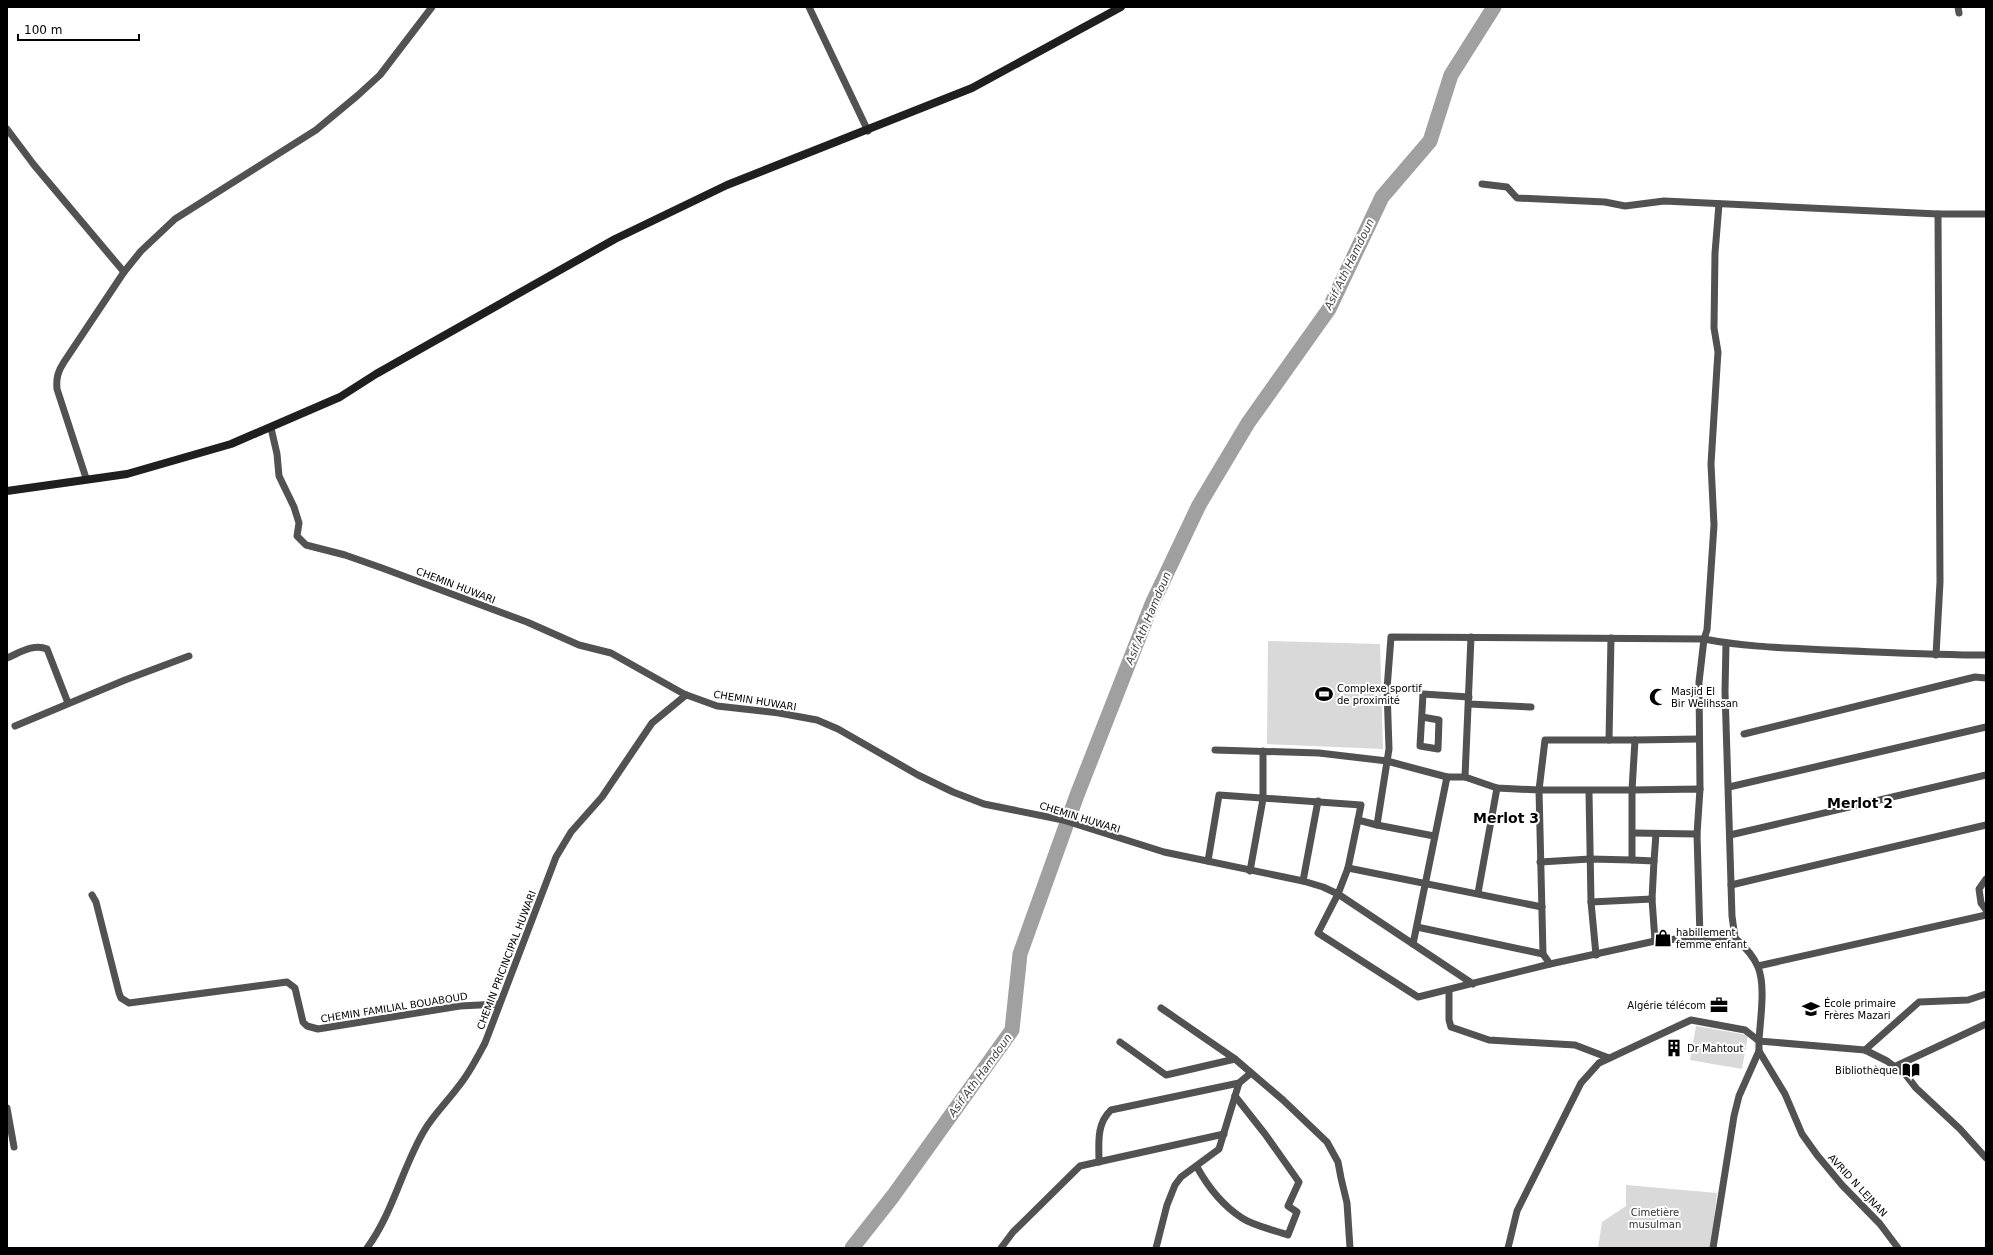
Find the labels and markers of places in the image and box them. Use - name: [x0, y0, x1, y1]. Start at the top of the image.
- place label: Complexe sportif de proximité: [1337, 683, 1422, 706]
- sports icon: Complexe sportif de proximité: [1314, 684, 1334, 704]
- place label: Masjid El Bir Welihssan: [1671, 686, 1738, 709]
- mosque icon: Masjid El Bir Welihssan: [1648, 687, 1668, 707]
- place label: habillement femme enfant: [1676, 927, 1747, 950]
- shop icon: habillement femme enfant: [1653, 928, 1673, 948]
- office icon: Algérie télécom: [1709, 995, 1729, 1015]
- place label: École primaire Frères Mazari: [1824, 997, 1896, 1021]
- school or university icon: École primaire Frères Mazari: [1801, 999, 1821, 1019]
- place label: Algérie télécom: [1627, 1000, 1706, 1011]
- building icon: Dr Mahtout: [1664, 1038, 1684, 1058]
- place label: Dr Mahtout: [1687, 1043, 1743, 1054]
- library icon: Bibliothèque: [1901, 1060, 1921, 1080]
- place label: Bibliothèque: [1835, 1065, 1898, 1076]

